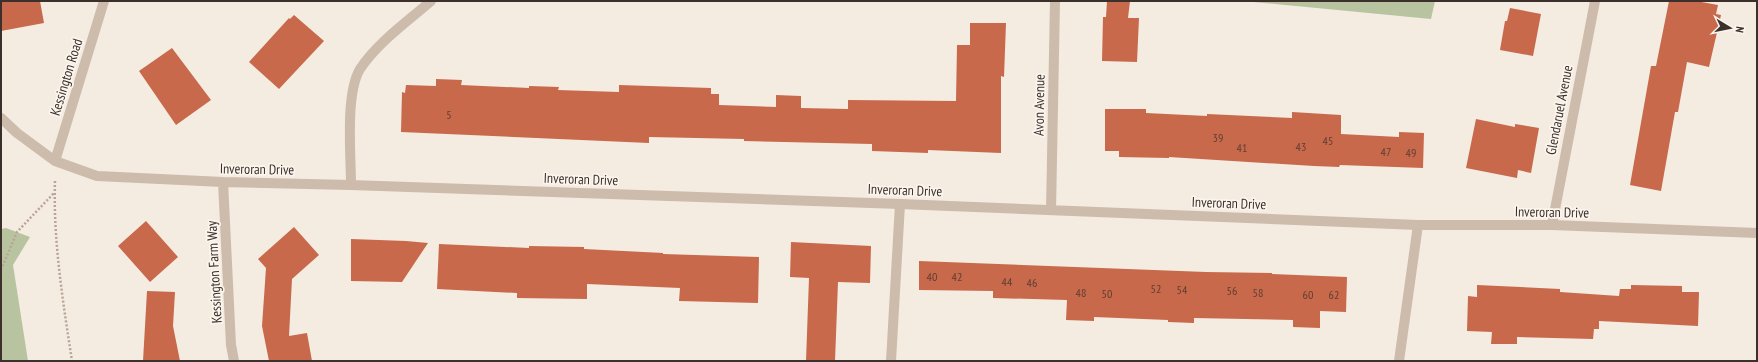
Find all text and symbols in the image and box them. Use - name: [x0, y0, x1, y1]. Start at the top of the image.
- north arrow: [1710, 8, 1750, 48]
- text: N: [1732, 26, 1747, 34]
- street label: Kessington Road: [46, 36, 86, 118]
- street label: Glendaruel Avenue: [1542, 64, 1577, 156]
- street label: Avon Avenue: [1029, 74, 1049, 136]
- house number: 5: [446, 107, 452, 122]
- house number: 39: [1213, 130, 1223, 145]
- house number: 45: [1323, 133, 1333, 148]
- house number: 43: [1296, 139, 1306, 154]
- house number: 41: [1237, 140, 1247, 155]
- house number: 47: [1381, 144, 1391, 159]
- house number: 49: [1406, 145, 1416, 160]
- street label: Inveroran Drive: [220, 159, 295, 179]
- street label: Inveroran Drive: [543, 169, 619, 189]
- street label: Inveroran Drive: [867, 180, 943, 200]
- street label: Inveroran Drive: [1191, 193, 1267, 213]
- street label: Inveroran Drive: [1515, 202, 1590, 222]
- street label: Kessington Farm Way: [202, 220, 226, 324]
- house number: 40: [927, 269, 937, 284]
- house number: 42: [952, 269, 962, 284]
- house number: 44: [1002, 274, 1013, 289]
- house number: 46: [1027, 275, 1037, 290]
- house number: 52: [1151, 281, 1161, 296]
- house number: 54: [1177, 282, 1188, 297]
- house number: 56: [1227, 283, 1237, 298]
- house number: 48: [1076, 285, 1086, 300]
- house number: 58: [1253, 285, 1263, 300]
- house number: 50: [1102, 286, 1112, 301]
- house number: 60: [1303, 287, 1313, 302]
- house number: 62: [1329, 287, 1339, 302]

